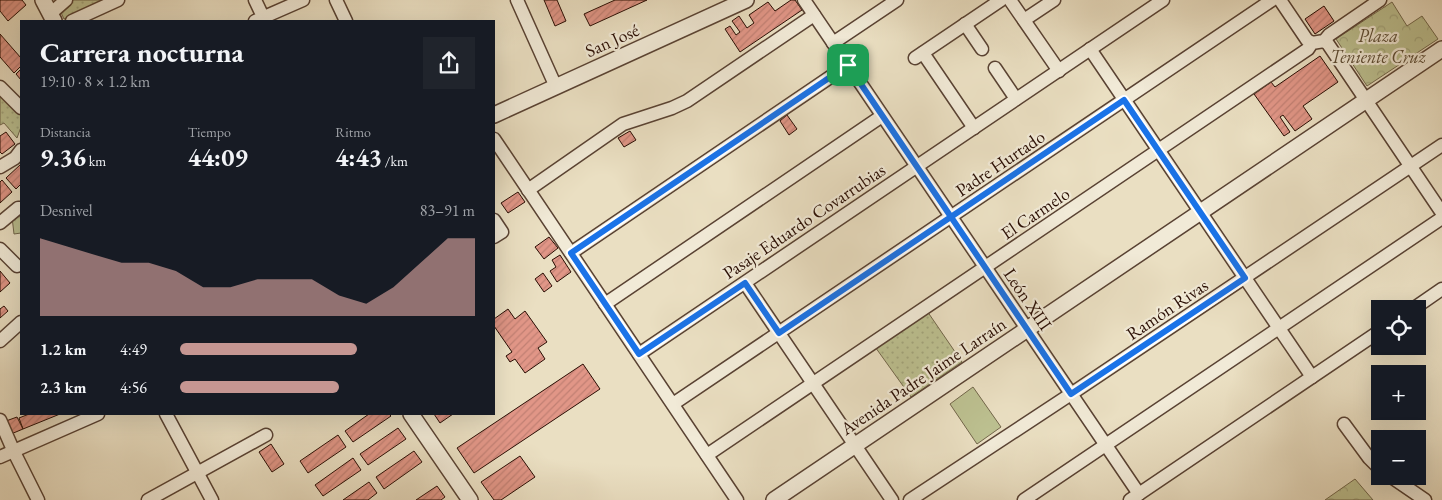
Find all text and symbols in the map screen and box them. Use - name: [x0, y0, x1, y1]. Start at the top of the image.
- street label: San José: [582, 18, 642, 62]
- park label: Plaza Teniente Cruz: [1330, 24, 1426, 68]
- text: Carrera nocturna: [40, 34, 244, 70]
- button: share: [423, 37, 475, 89]
- pin: [827, 44, 869, 86]
- icon: arrive: [834, 51, 862, 79]
- text: 19:10 · 8 × 1.2 km: [40, 71, 150, 92]
- text: Distancia: [40, 123, 91, 141]
- text: Tiempo: [188, 123, 231, 141]
- text: Ritmo: [335, 123, 371, 141]
- street label: Padre Hurtado: [951, 125, 1049, 201]
- text: 9.36: [40, 141, 86, 173]
- text: 44:09: [188, 141, 248, 173]
- text: 4:43: [335, 141, 382, 173]
- text: km: [86, 152, 106, 170]
- text: /km: [382, 152, 408, 170]
- street label: Pasaje Eduardo Covarrubias: [718, 158, 890, 284]
- street label: El Carmelo: [996, 182, 1074, 244]
- text: Desnivel: [40, 200, 93, 221]
- text: 83–91 m: [420, 200, 475, 221]
- street label: León XIII: [999, 263, 1057, 335]
- street label: Ramón Rivas: [1122, 273, 1213, 345]
- map controls: [1371, 300, 1426, 485]
- button: locate: [1371, 300, 1426, 355]
- street label: Avenida Padre Jaime Larraín: [835, 312, 1010, 440]
- text: 1.2 km: [40, 339, 86, 360]
- text: 4:49: [120, 339, 147, 360]
- button: +: [1371, 365, 1426, 420]
- text: 2.3 km: [40, 377, 86, 398]
- text: 4:56: [120, 377, 147, 398]
- button: −: [1371, 430, 1426, 485]

